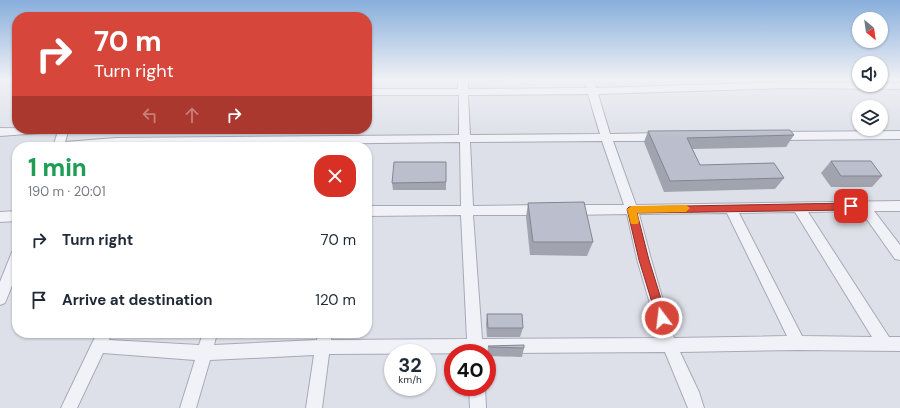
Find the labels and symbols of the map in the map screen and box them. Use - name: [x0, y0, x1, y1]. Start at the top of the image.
- north arrow: [852, 12, 888, 48]
- pin: [834, 189, 868, 223]
- position arrow: [641, 297, 683, 339]
- speed limit sign: 40: [444, 344, 496, 396]

